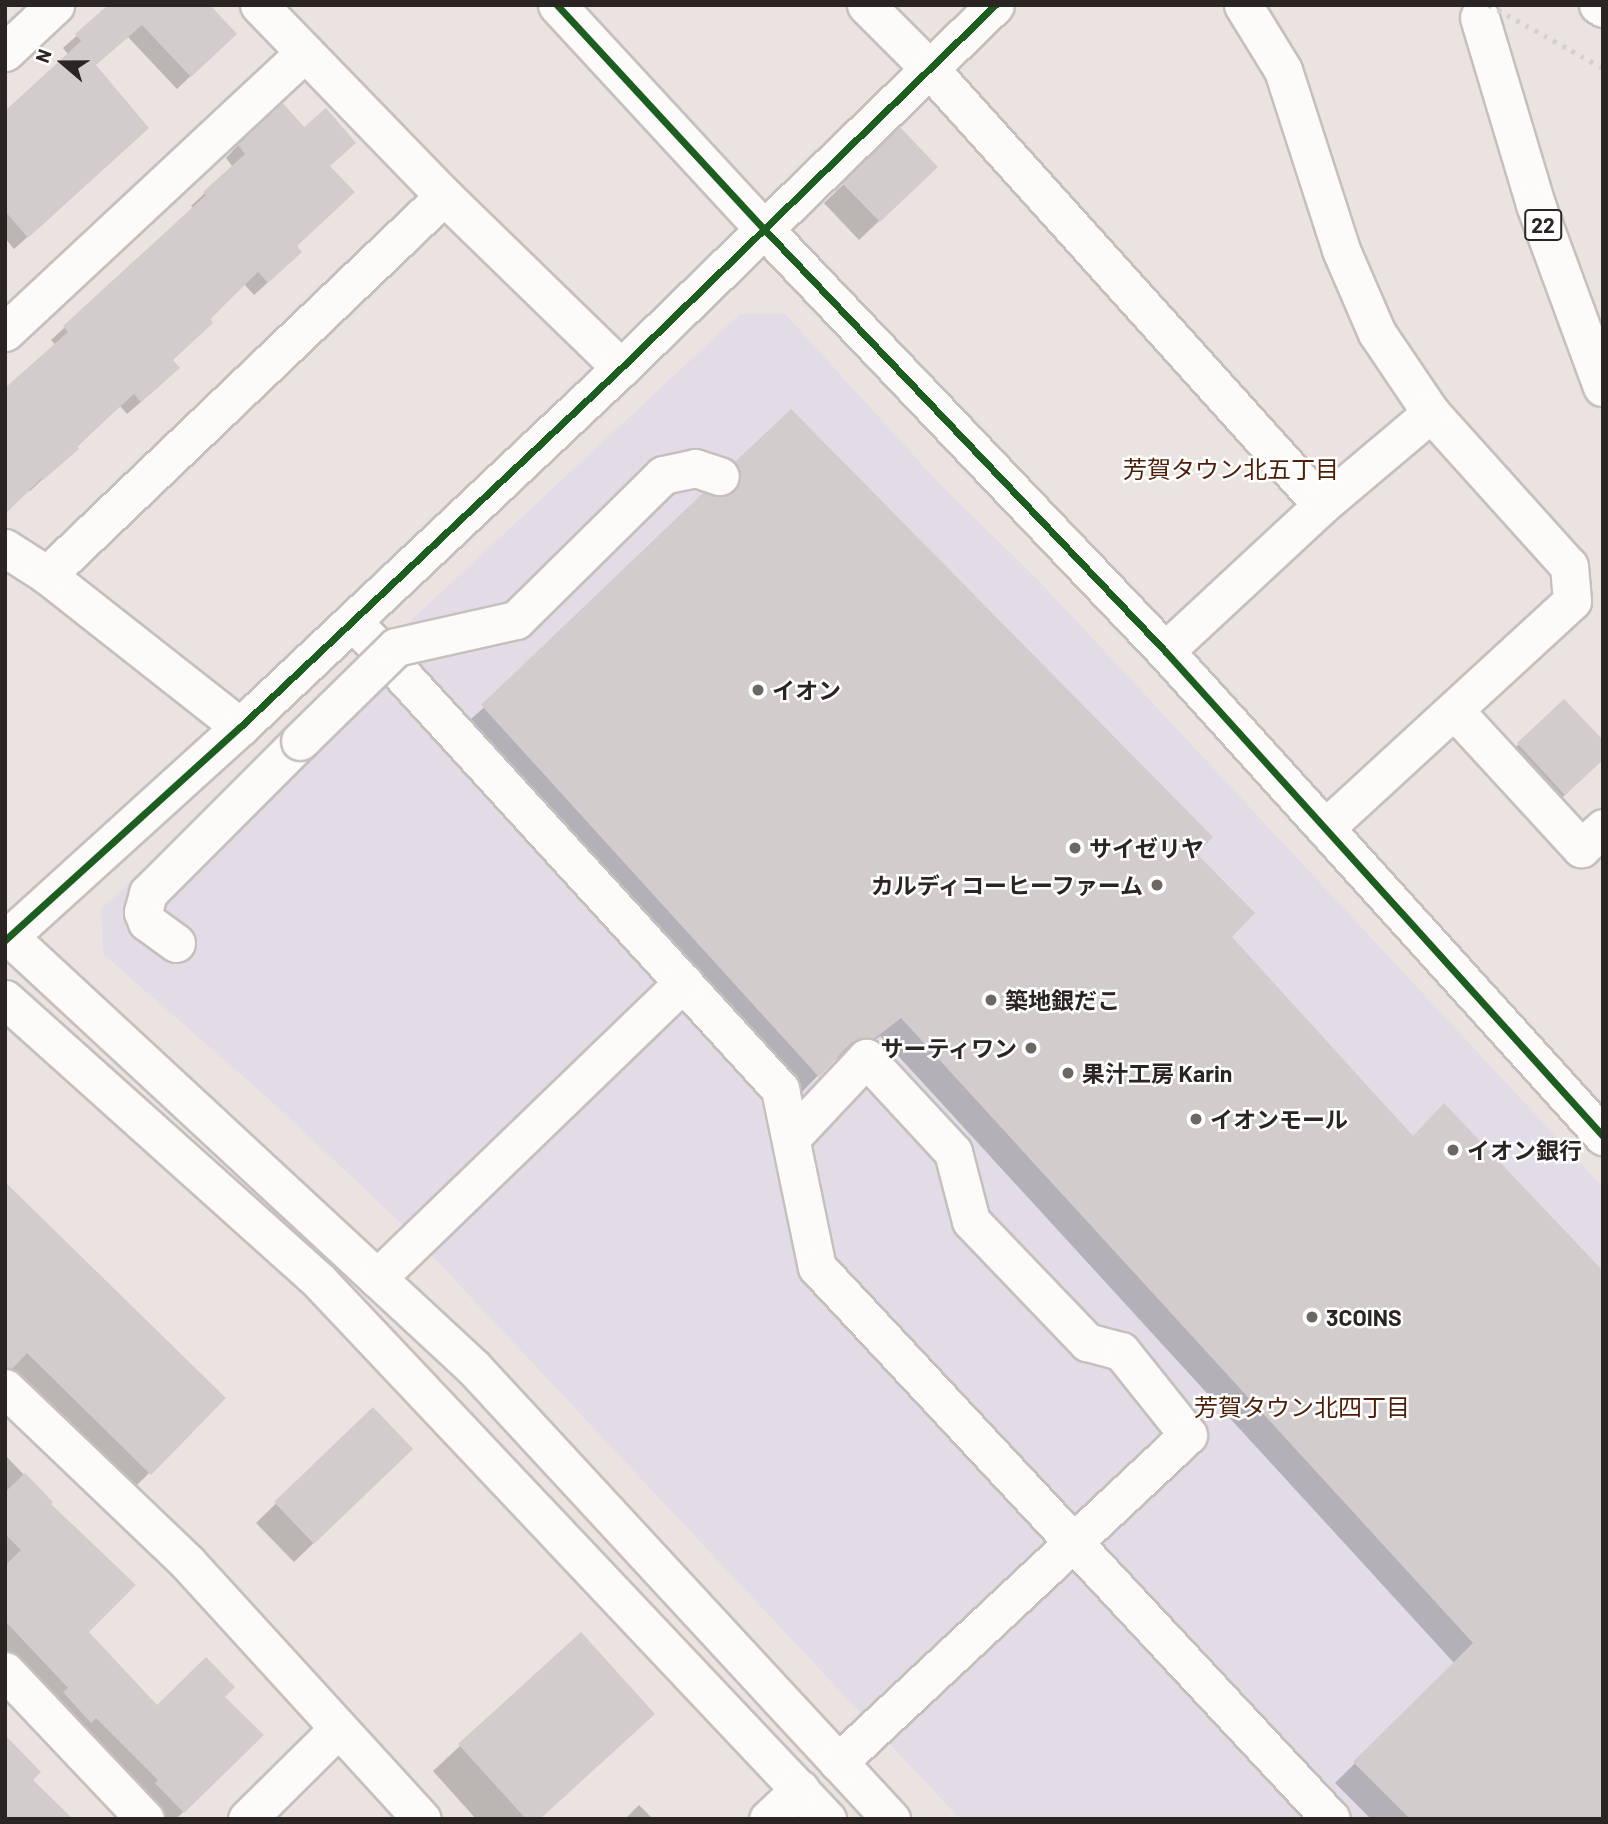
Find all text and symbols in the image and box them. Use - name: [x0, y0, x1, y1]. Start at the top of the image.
- north arrow: [28, 28, 98, 98]
- text: N: [30, 46, 56, 66]
- road number: 22: [1524, 208, 1562, 243]
- district label: 芳賀タウン北五丁目: [1123, 455, 1339, 483]
- place label: イオン: [772, 676, 841, 704]
- marker: イオン: [750, 682, 766, 698]
- place label: サイゼリヤ: [1089, 834, 1204, 862]
- marker: サイゼリヤ: [1067, 840, 1083, 856]
- place label: カルディコーヒーファーム: [867, 871, 1143, 899]
- marker: カルディコーヒーファーム: [1149, 877, 1165, 893]
- place label: 築地銀だこ: [1005, 986, 1120, 1014]
- marker: 築地銀だこ: [983, 992, 999, 1008]
- place label: サーティワン: [879, 1034, 1017, 1062]
- marker: サーティワン: [1023, 1040, 1039, 1056]
- place label: 果汁工房 Karin: [1082, 1059, 1232, 1087]
- marker: 果汁工房 Karin: [1060, 1065, 1076, 1081]
- place label: イオンモール: [1210, 1105, 1348, 1133]
- marker: イオンモール: [1188, 1111, 1204, 1127]
- place label: イオン銀行: [1467, 1136, 1582, 1164]
- marker: イオン銀行: [1445, 1142, 1461, 1158]
- place label: 3COINS: [1326, 1303, 1402, 1331]
- marker: 3COINS: [1304, 1309, 1320, 1325]
- district label: 芳賀タウン北四丁目: [1194, 1393, 1410, 1421]

